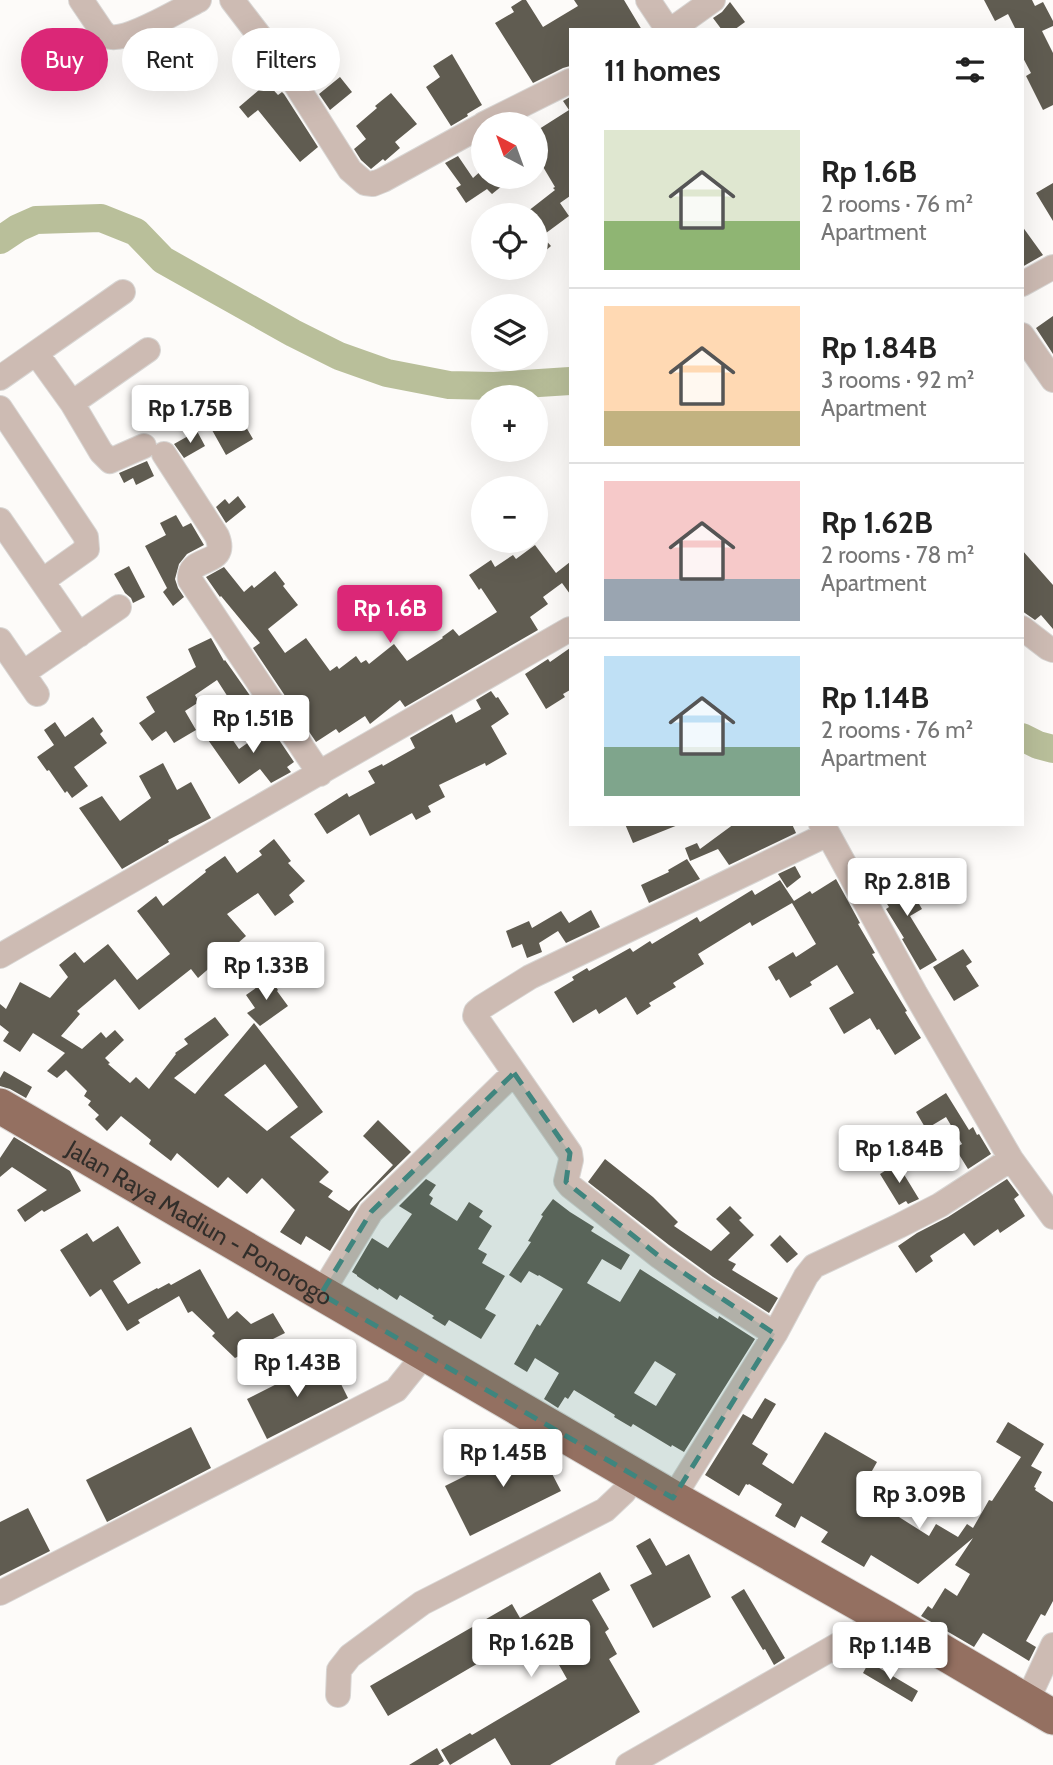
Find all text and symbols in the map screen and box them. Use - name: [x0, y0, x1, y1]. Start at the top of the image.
- chip: Buy: [21, 28, 108, 91]
- chip: Rent: [122, 28, 218, 91]
- chip: Filters: [232, 28, 340, 91]
- icon: filters: [951, 51, 989, 89]
- text: 11 homes: [604, 52, 721, 89]
- north arrow: [471, 112, 548, 189]
- map controls: [471, 112, 548, 553]
- text: Rp 1.6B: [821, 153, 917, 190]
- icon: home: [660, 158, 744, 242]
- text: 2 rooms · 76 m²: [821, 190, 973, 218]
- button: locate: [471, 203, 548, 280]
- text: Apartment: [821, 218, 926, 246]
- button: layers: [471, 294, 548, 371]
- text: Rp 1.84B: [821, 329, 937, 366]
- icon: home: [660, 334, 744, 418]
- text: 3 rooms · 92 m²: [821, 366, 975, 394]
- button: +: [471, 385, 548, 462]
- pin: Rp 1.75B: [118, 386, 262, 445]
- text: Rp 1.75B: [148, 394, 232, 422]
- text: Apartment: [821, 394, 926, 422]
- button: −: [471, 476, 548, 553]
- text: Rp 1.62B: [821, 504, 933, 541]
- icon: home: [660, 509, 744, 593]
- text: 2 rooms · 78 m²: [821, 541, 975, 569]
- text: Apartment: [821, 569, 926, 597]
- pin: Rp 1.6B: [325, 586, 455, 645]
- text: Rp 1.6B: [353, 594, 427, 622]
- text: Rp 1.14B: [821, 679, 929, 716]
- icon: home: [660, 684, 744, 768]
- pin: Rp 1.51B: [181, 696, 325, 755]
- text: Rp 1.51B: [212, 704, 294, 732]
- text: 2 rooms · 76 m²: [821, 716, 973, 744]
- text: Apartment: [821, 744, 926, 772]
- pin: Rp 2.81B: [835, 858, 979, 918]
- text: Rp 2.81B: [864, 867, 950, 895]
- pin: Rp 1.33B: [194, 942, 338, 1002]
- text: Rp 1.33B: [223, 951, 309, 979]
- pin: Rp 1.84B: [827, 1126, 971, 1185]
- street label: Jalan Raya Madiun - Ponorogo: [61, 1133, 338, 1311]
- text: Rp 1.84B: [855, 1134, 943, 1162]
- pin: Rp 1.43B: [225, 1340, 369, 1399]
- text: Rp 1.43B: [253, 1348, 341, 1376]
- pin: Rp 1.45B: [431, 1430, 575, 1489]
- text: Rp 1.45B: [459, 1438, 547, 1466]
- pin: Rp 3.09B: [847, 1472, 991, 1531]
- text: Rp 3.09B: [872, 1480, 966, 1508]
- pin: Rp 1.62B: [459, 1620, 603, 1679]
- pin: Rp 1.14B: [818, 1622, 962, 1682]
- text: Rp 1.62B: [488, 1628, 574, 1656]
- text: Rp 1.14B: [849, 1631, 931, 1659]

